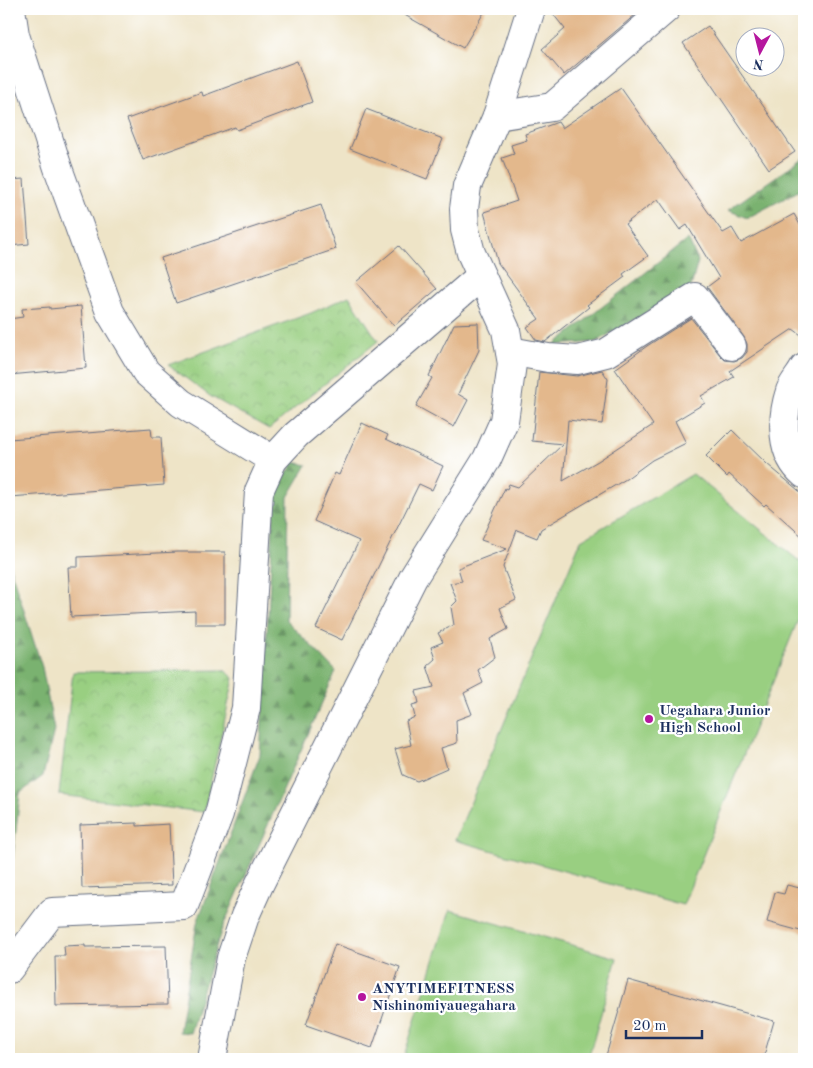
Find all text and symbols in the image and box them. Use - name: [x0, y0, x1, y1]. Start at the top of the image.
- north arrow: [736, 28, 786, 78]
- text: N: [752, 56, 765, 72]
- place label: Uegahara Junior High School: [659, 704, 771, 736]
- marker: Uegahara Junior High School: [643, 713, 655, 725]
- place label: ANYTIMEFITNESS Nishinomiyauegahara: [372, 982, 516, 1014]
- marker: ANYTIMEFITNESS Nishinomiyauegahara: [356, 991, 368, 1003]
- scale bar: [626, 1008, 702, 1040]
- text: 20 m: [633, 1019, 667, 1034]

